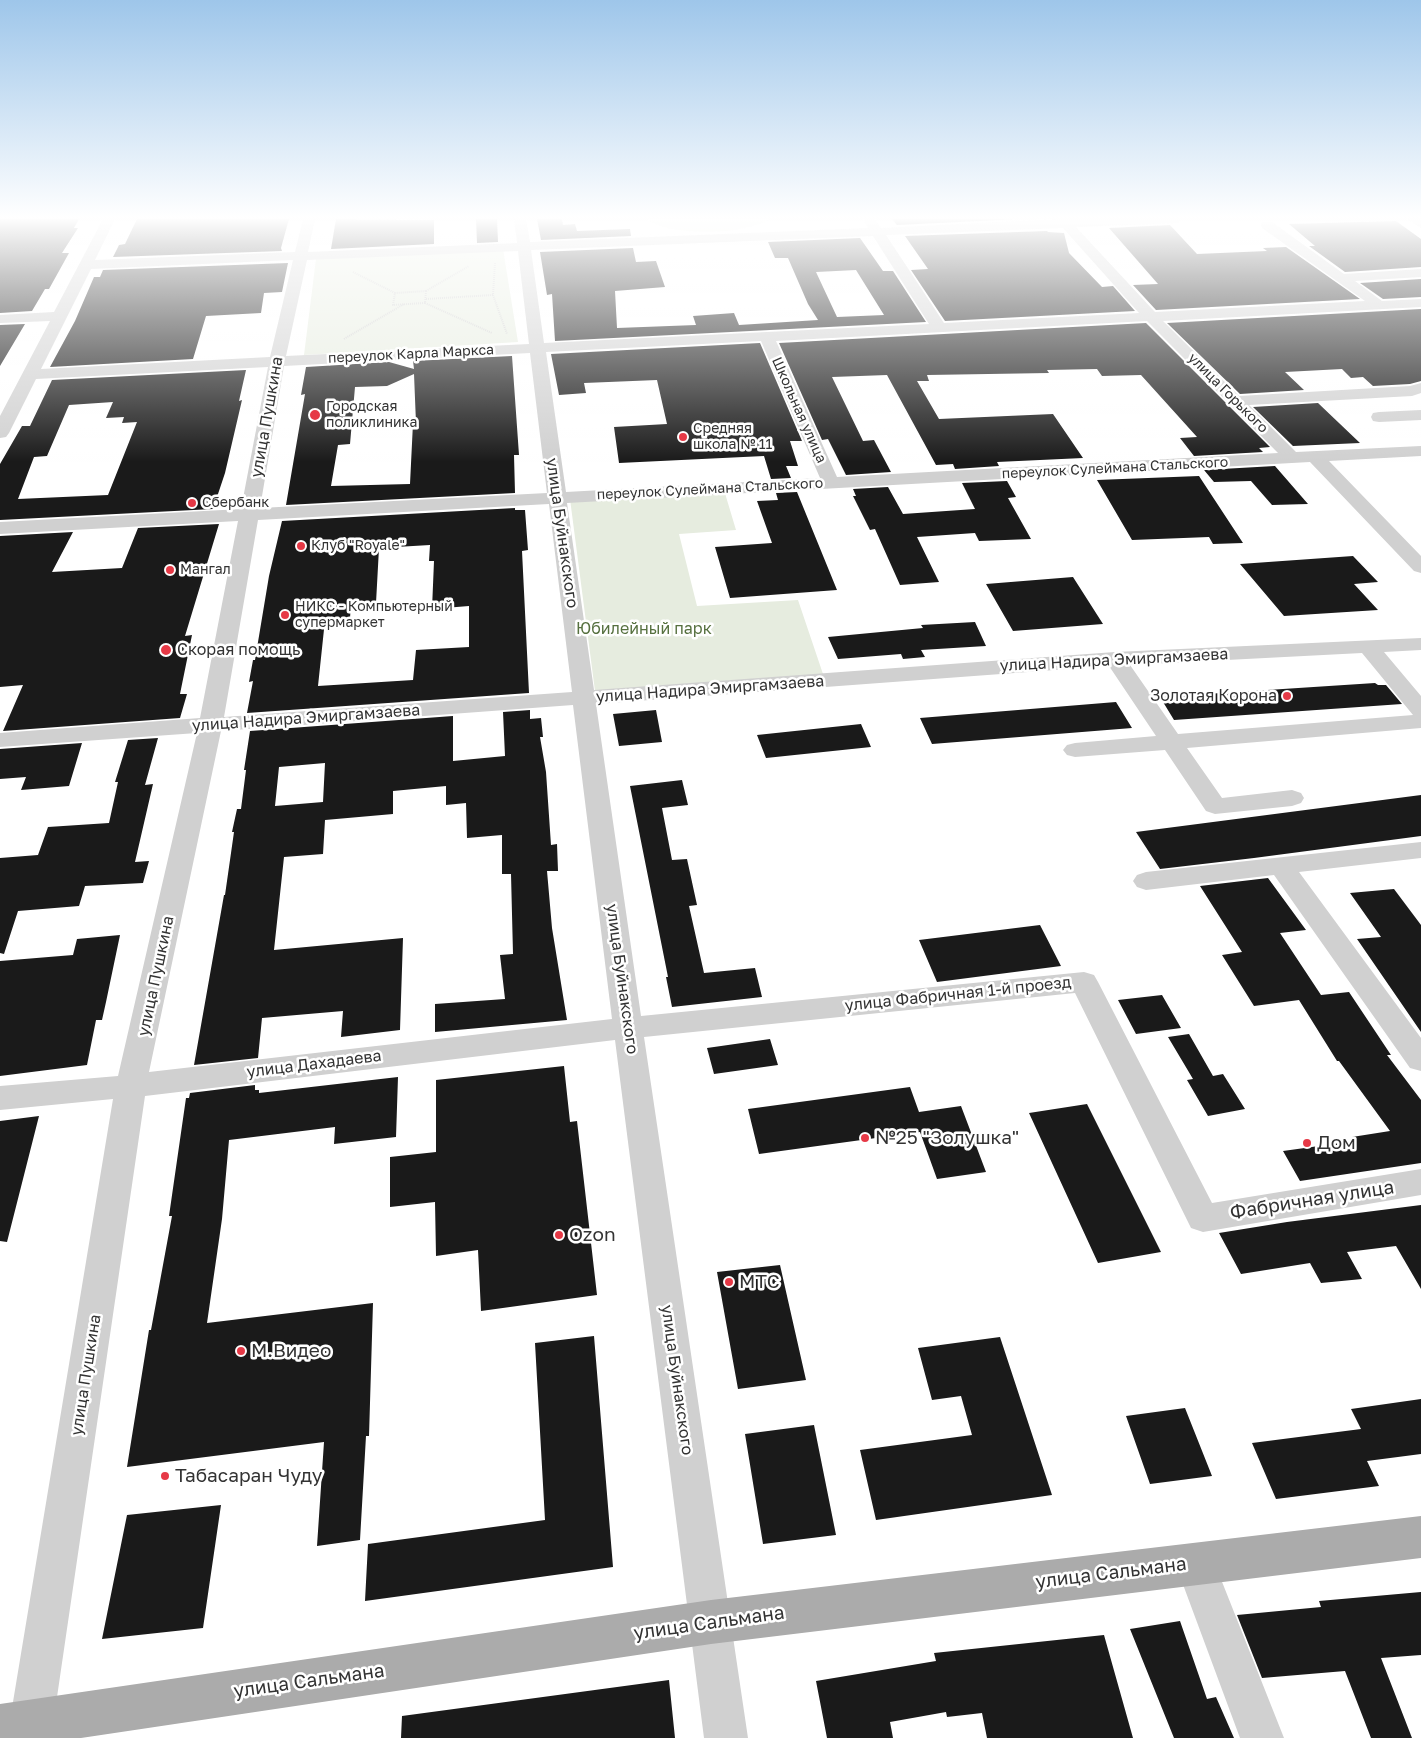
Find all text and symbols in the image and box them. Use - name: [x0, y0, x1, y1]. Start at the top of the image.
- street label: переулок Карла Маркса: [328, 341, 494, 367]
- street label: улица Горького: [1185, 350, 1271, 436]
- street label: Школьная улица: [768, 354, 830, 466]
- street label: улица Пушкина: [247, 355, 287, 479]
- place label: Городская поликлиника: [326, 399, 417, 432]
- marker: Городская поликлиника: [308, 408, 322, 422]
- place label: Средняя школа № 11: [693, 421, 772, 454]
- marker: Средняя школа № 11: [677, 431, 689, 443]
- street label: переулок Сулеймана Стальского: [1001, 454, 1229, 482]
- street label: улица Буйнакского: [542, 457, 582, 609]
- street label: переулок Сулеймана Стальского: [596, 475, 824, 503]
- place label: Сбербанк: [202, 495, 269, 511]
- marker: Сбербанк: [186, 497, 198, 509]
- place label: Клуб "Royale": [311, 538, 405, 554]
- marker: Клуб "Royale": [295, 540, 307, 552]
- place label: Мангал: [180, 562, 231, 578]
- marker: Мангал: [164, 564, 176, 576]
- place label: НИКС - Компьютерный супермаркет: [295, 599, 453, 632]
- marker: НИКС - Компьютерный супермаркет: [279, 609, 291, 621]
- park label: Юбилейный парк: [576, 619, 712, 639]
- place label: Скорая помощь: [177, 640, 301, 660]
- marker: Скорая помощь: [159, 643, 173, 657]
- street label: улица Надира Эмиргамзаева: [999, 644, 1229, 676]
- street label: улица Надира Эмиргамзаева: [595, 671, 825, 707]
- place label: Золотая Корона: [1150, 686, 1277, 706]
- marker: Золотая Корона: [1281, 690, 1293, 702]
- street label: улица Надира Эмиргамзаева: [191, 700, 421, 736]
- street label: улица Буйнакского: [602, 903, 642, 1055]
- street label: улица Пушкина: [134, 914, 178, 1038]
- street label: улица Фабричная 1-й проезд: [844, 973, 1072, 1015]
- street label: улица Дахадаева: [246, 1046, 382, 1082]
- place label: №25 "Золушка": [875, 1127, 1019, 1149]
- marker: №25 "Золушка": [859, 1132, 871, 1144]
- place label: Дом: [1317, 1132, 1356, 1154]
- marker: Дом: [1301, 1137, 1313, 1149]
- street label: Фабричная улица: [1228, 1176, 1396, 1224]
- place label: Ozon: [569, 1224, 616, 1246]
- marker: Ozon: [553, 1229, 565, 1241]
- place label: МТС: [739, 1271, 780, 1293]
- marker: МТС: [723, 1276, 735, 1288]
- street label: улица Буйнакского: [657, 1304, 697, 1456]
- street label: улица Пушкина: [67, 1313, 105, 1437]
- place label: М.Видео: [251, 1340, 331, 1362]
- marker: М.Видео: [235, 1345, 247, 1357]
- place label: Табасаран Чуду: [175, 1465, 322, 1487]
- marker: Табасаран Чуду: [159, 1470, 171, 1482]
- street label: улица Сальмана: [1034, 1552, 1188, 1594]
- street label: улица Сальмана: [632, 1601, 786, 1645]
- street label: улица Сальмана: [232, 1659, 386, 1703]

